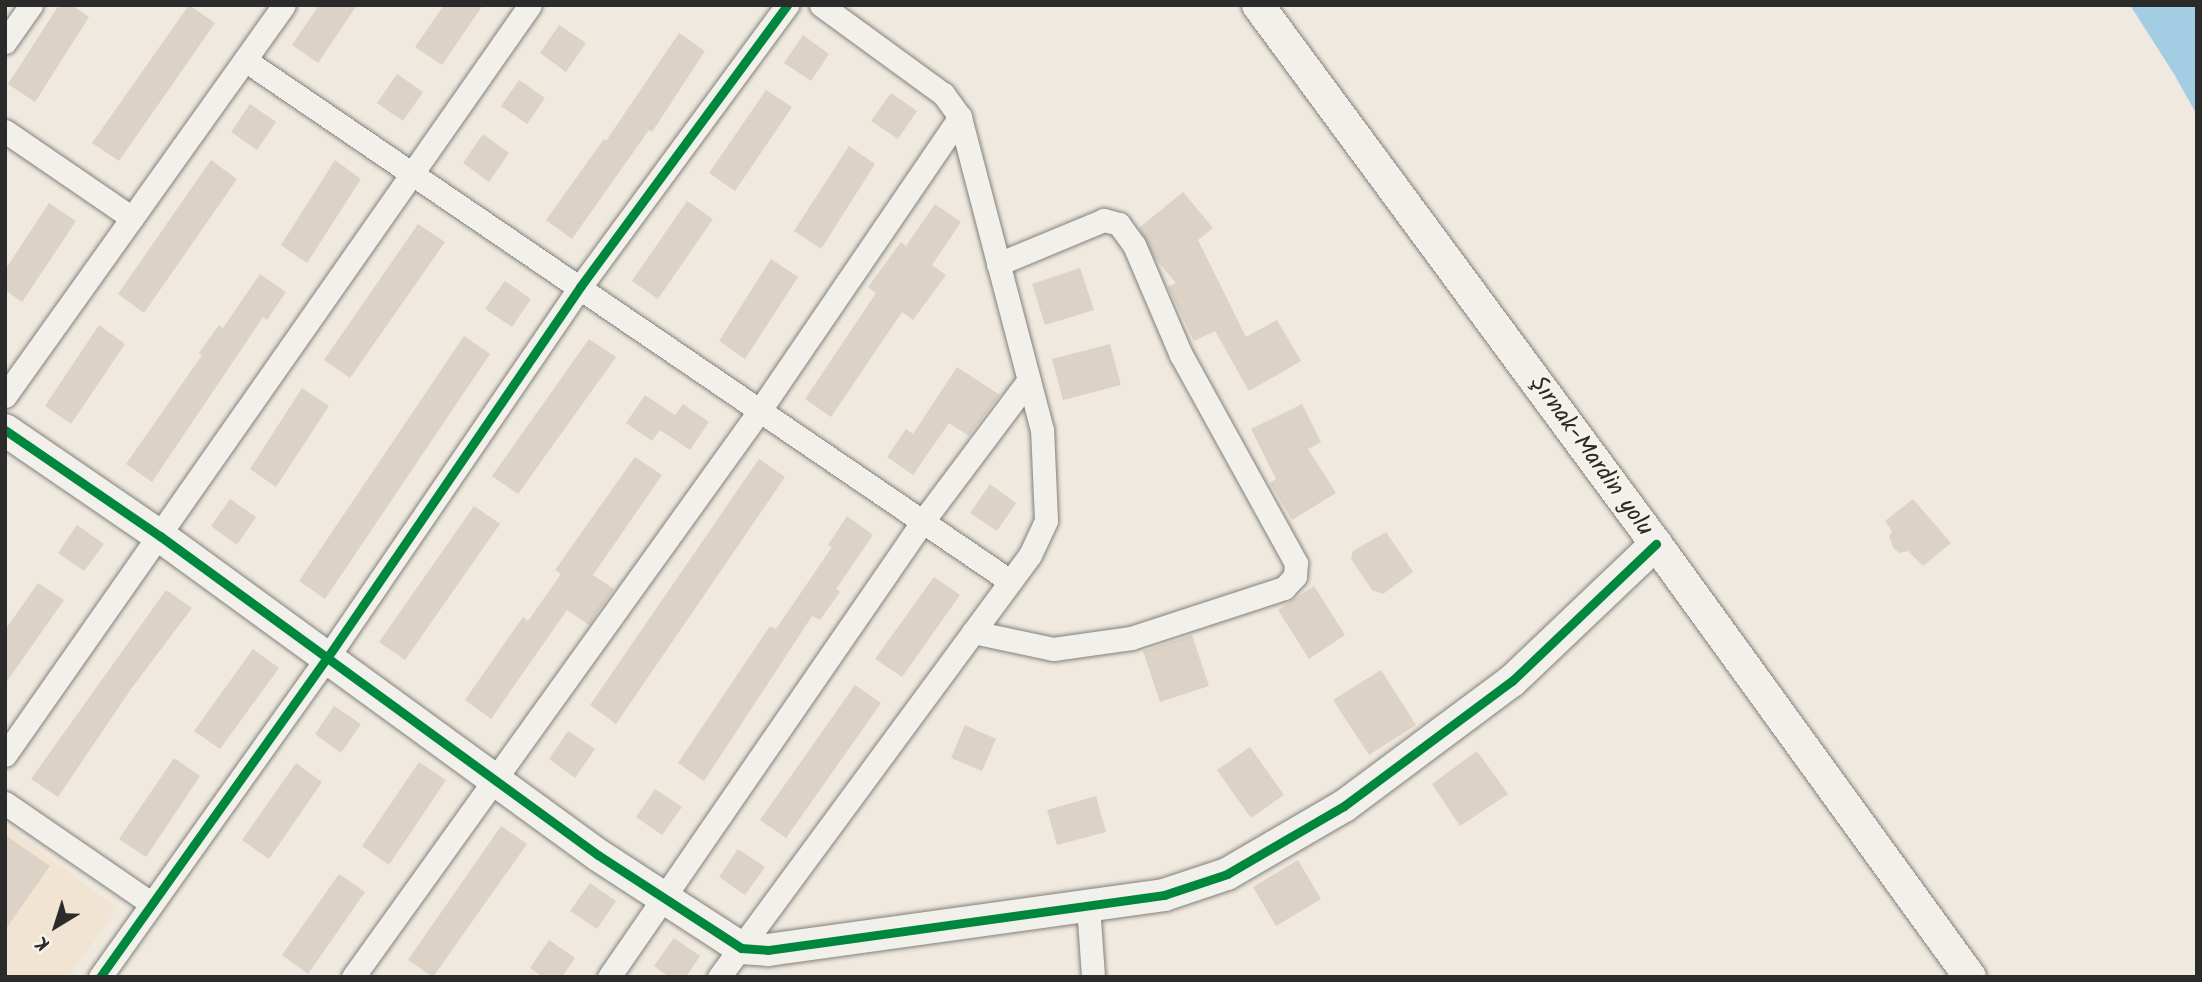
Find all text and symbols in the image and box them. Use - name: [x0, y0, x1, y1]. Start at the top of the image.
- street label: Şırnak-Mardin yolu: [1523, 370, 1659, 542]
- north arrow: [21, 891, 91, 961]
- text: K: [29, 927, 57, 958]

